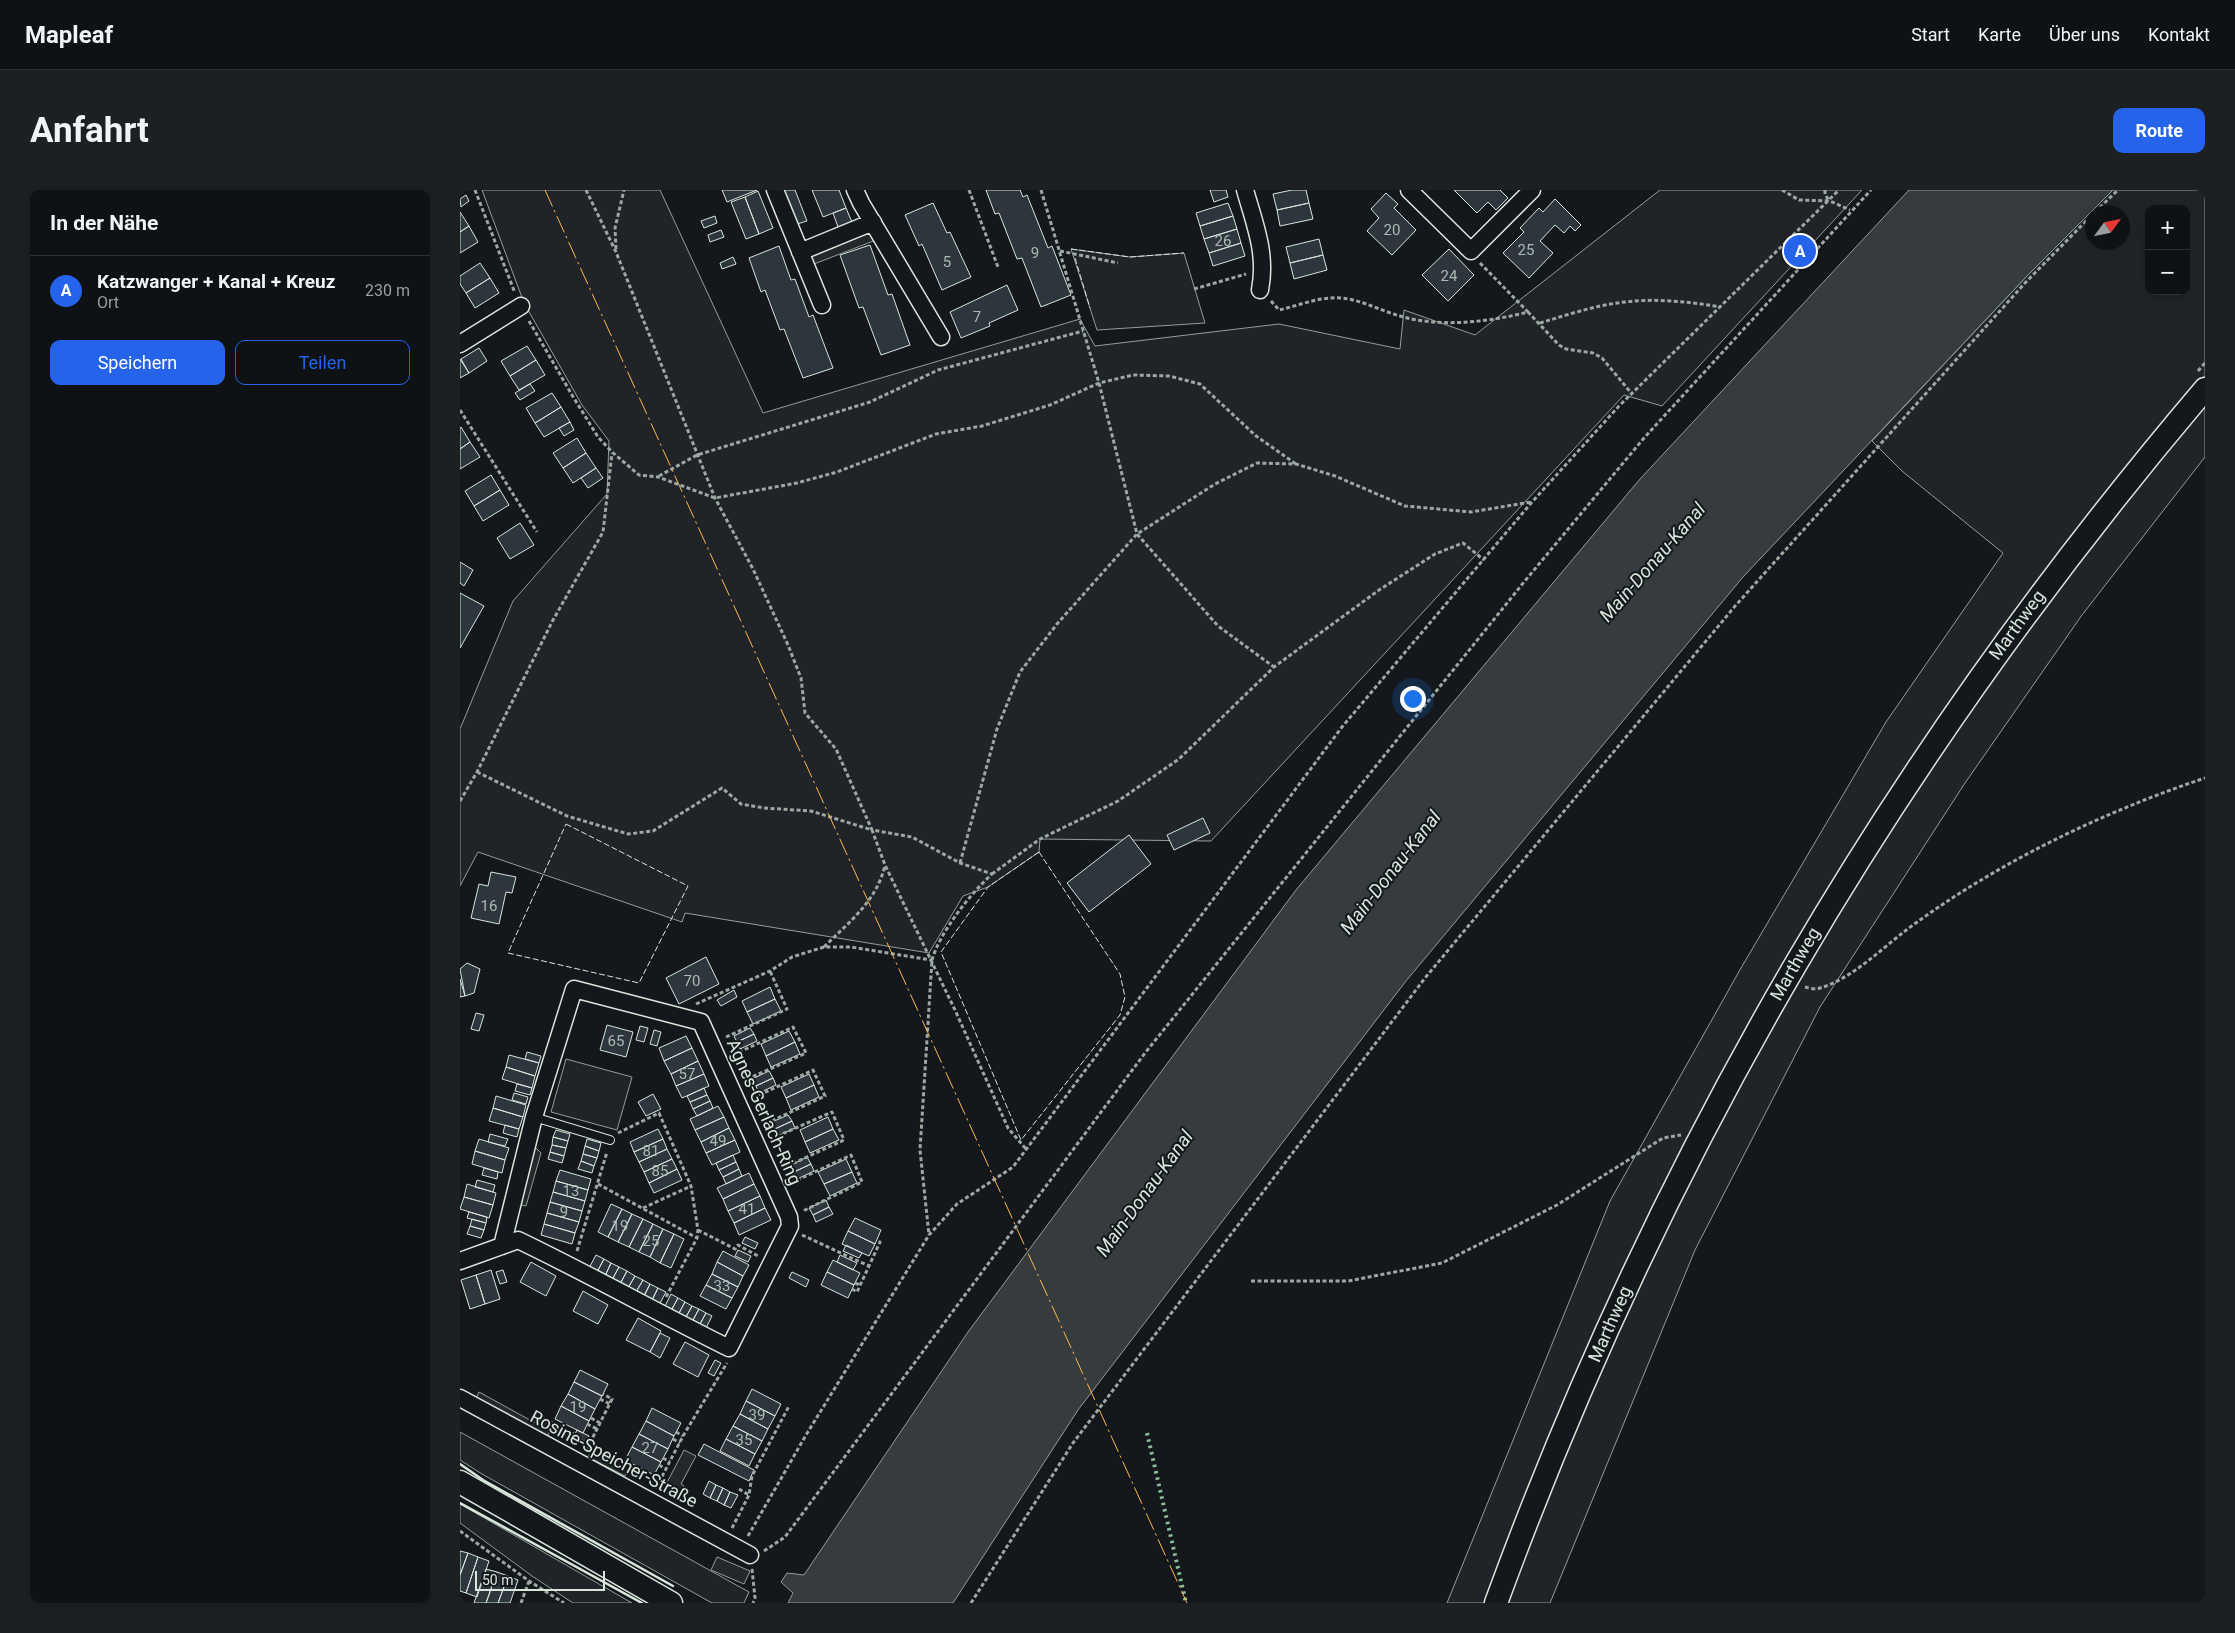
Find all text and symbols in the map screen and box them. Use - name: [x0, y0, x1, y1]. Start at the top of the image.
- text: Mapleaf: [25, 21, 113, 49]
- text: Start: [1911, 24, 1950, 45]
- text: Karte: [1978, 24, 2021, 45]
- text: Über uns: [2049, 24, 2120, 45]
- text: Kontakt: [2148, 24, 2210, 45]
- button: Route: [2113, 108, 2205, 153]
- text: Anfahrt: [30, 110, 149, 151]
- north arrow: [2085, 205, 2130, 250]
- map controls: [2145, 205, 2190, 295]
- button: +: [2145, 205, 2190, 250]
- text: In der Nähe: [50, 211, 158, 235]
- house number: 20: [1384, 221, 1400, 239]
- house number: 26: [1215, 232, 1231, 250]
- pin: A: [1784, 232, 1816, 270]
- house number: 25: [1518, 241, 1534, 259]
- house number: 9: [1031, 244, 1039, 262]
- button: −: [2145, 250, 2190, 295]
- house number: 5: [943, 253, 951, 271]
- house number: 24: [1441, 267, 1458, 285]
- text: Katzwanger + Kanal + Kreuz: [97, 270, 335, 293]
- text: A: [61, 281, 71, 300]
- text: 230 m: [365, 281, 410, 300]
- text: Ort: [97, 293, 119, 312]
- house number: 7: [973, 308, 981, 326]
- button: Speichern: [50, 340, 225, 385]
- button: Teilen: [235, 340, 410, 385]
- water label: Main-Donau-Kanal: [1594, 498, 1711, 627]
- street label: Marthweg: [1984, 586, 2049, 664]
- your location: [1400, 686, 1426, 712]
- water label: Main-Donau-Kanal: [1335, 806, 1446, 939]
- house number: 16: [481, 897, 497, 915]
- street label: Marthweg: [1765, 923, 1824, 1004]
- house number: 70: [684, 972, 700, 990]
- house number: 65: [608, 1032, 624, 1050]
- street label: Agnes-Gerlach-Ring: [723, 1036, 806, 1188]
- house number: 57: [679, 1065, 695, 1083]
- water label: Main-Donau-Kanal: [1091, 1125, 1198, 1261]
- house number: 49: [710, 1132, 726, 1150]
- house number: 81: [643, 1142, 659, 1160]
- house number: 85: [652, 1162, 668, 1180]
- house number: 13: [563, 1182, 579, 1200]
- house number: 41: [739, 1200, 755, 1218]
- house number: 9: [560, 1203, 568, 1221]
- house number: 19: [612, 1217, 628, 1235]
- house number: 25: [643, 1232, 659, 1250]
- house number: 33: [714, 1277, 730, 1295]
- street label: Marthweg: [1583, 1283, 1636, 1365]
- house number: 19: [570, 1398, 586, 1416]
- street label: Rosine-Speicher-Straße: [527, 1406, 702, 1512]
- house number: 39: [749, 1406, 765, 1424]
- house number: 35: [736, 1431, 752, 1449]
- house number: 27: [642, 1439, 658, 1457]
- scale bar: [475, 1568, 605, 1591]
- text: 50 m: [482, 1572, 514, 1588]

